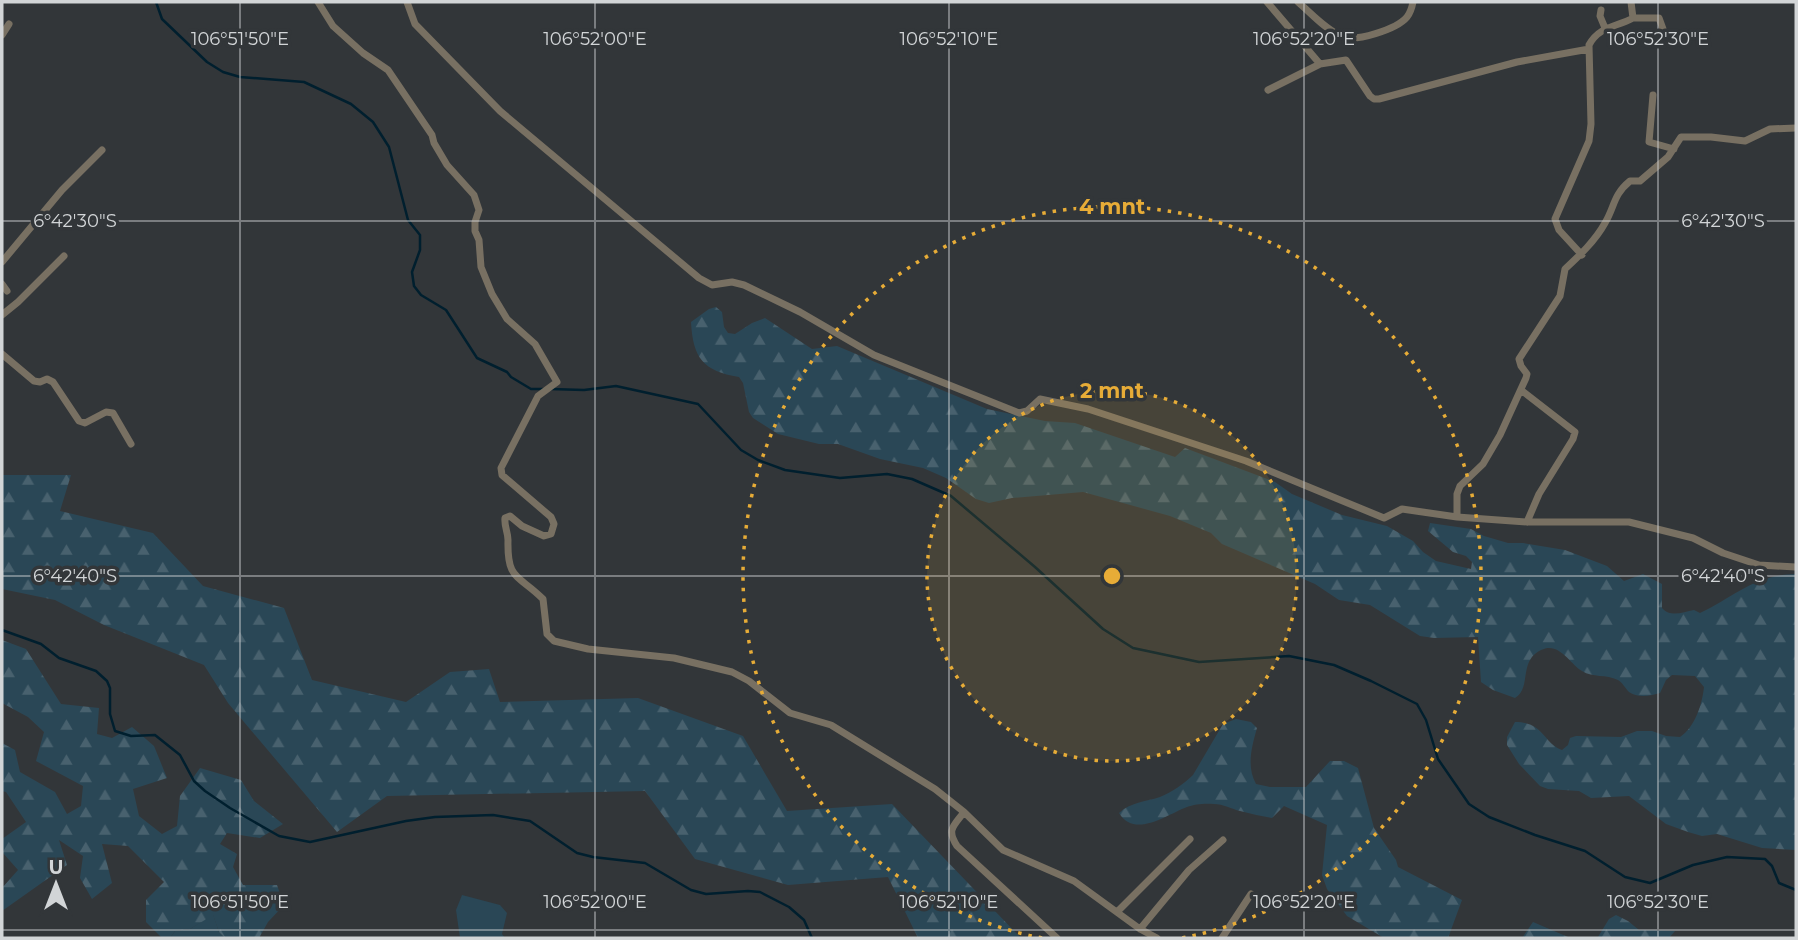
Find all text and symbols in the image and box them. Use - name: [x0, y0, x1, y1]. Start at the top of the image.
- text: 106°51'50"E: [191, 28, 289, 50]
- text: 106°52'00"E: [543, 28, 647, 50]
- text: 106°52'10"E: [900, 28, 998, 50]
- text: 106°52'20"E: [1253, 28, 1355, 50]
- text: 106°52'30"E: [1607, 28, 1709, 50]
- text: 4 mnt: [1079, 194, 1145, 219]
- text: 6°42'30"S: [33, 210, 117, 232]
- text: 6°42'30"S: [1681, 210, 1765, 232]
- text: 2 mnt: [1080, 378, 1144, 403]
- centre of rings: [1100, 564, 1124, 588]
- text: 6°42'40"S: [33, 565, 117, 587]
- text: 6°42'40"S: [1681, 565, 1765, 587]
- north arrow: [21, 849, 91, 919]
- text: U: [49, 856, 63, 879]
- text: 106°51'50"E: [191, 891, 289, 913]
- text: 106°52'00"E: [543, 891, 647, 913]
- text: 106°52'10"E: [900, 891, 998, 913]
- text: 106°52'20"E: [1253, 891, 1355, 913]
- text: 106°52'30"E: [1607, 891, 1709, 913]

